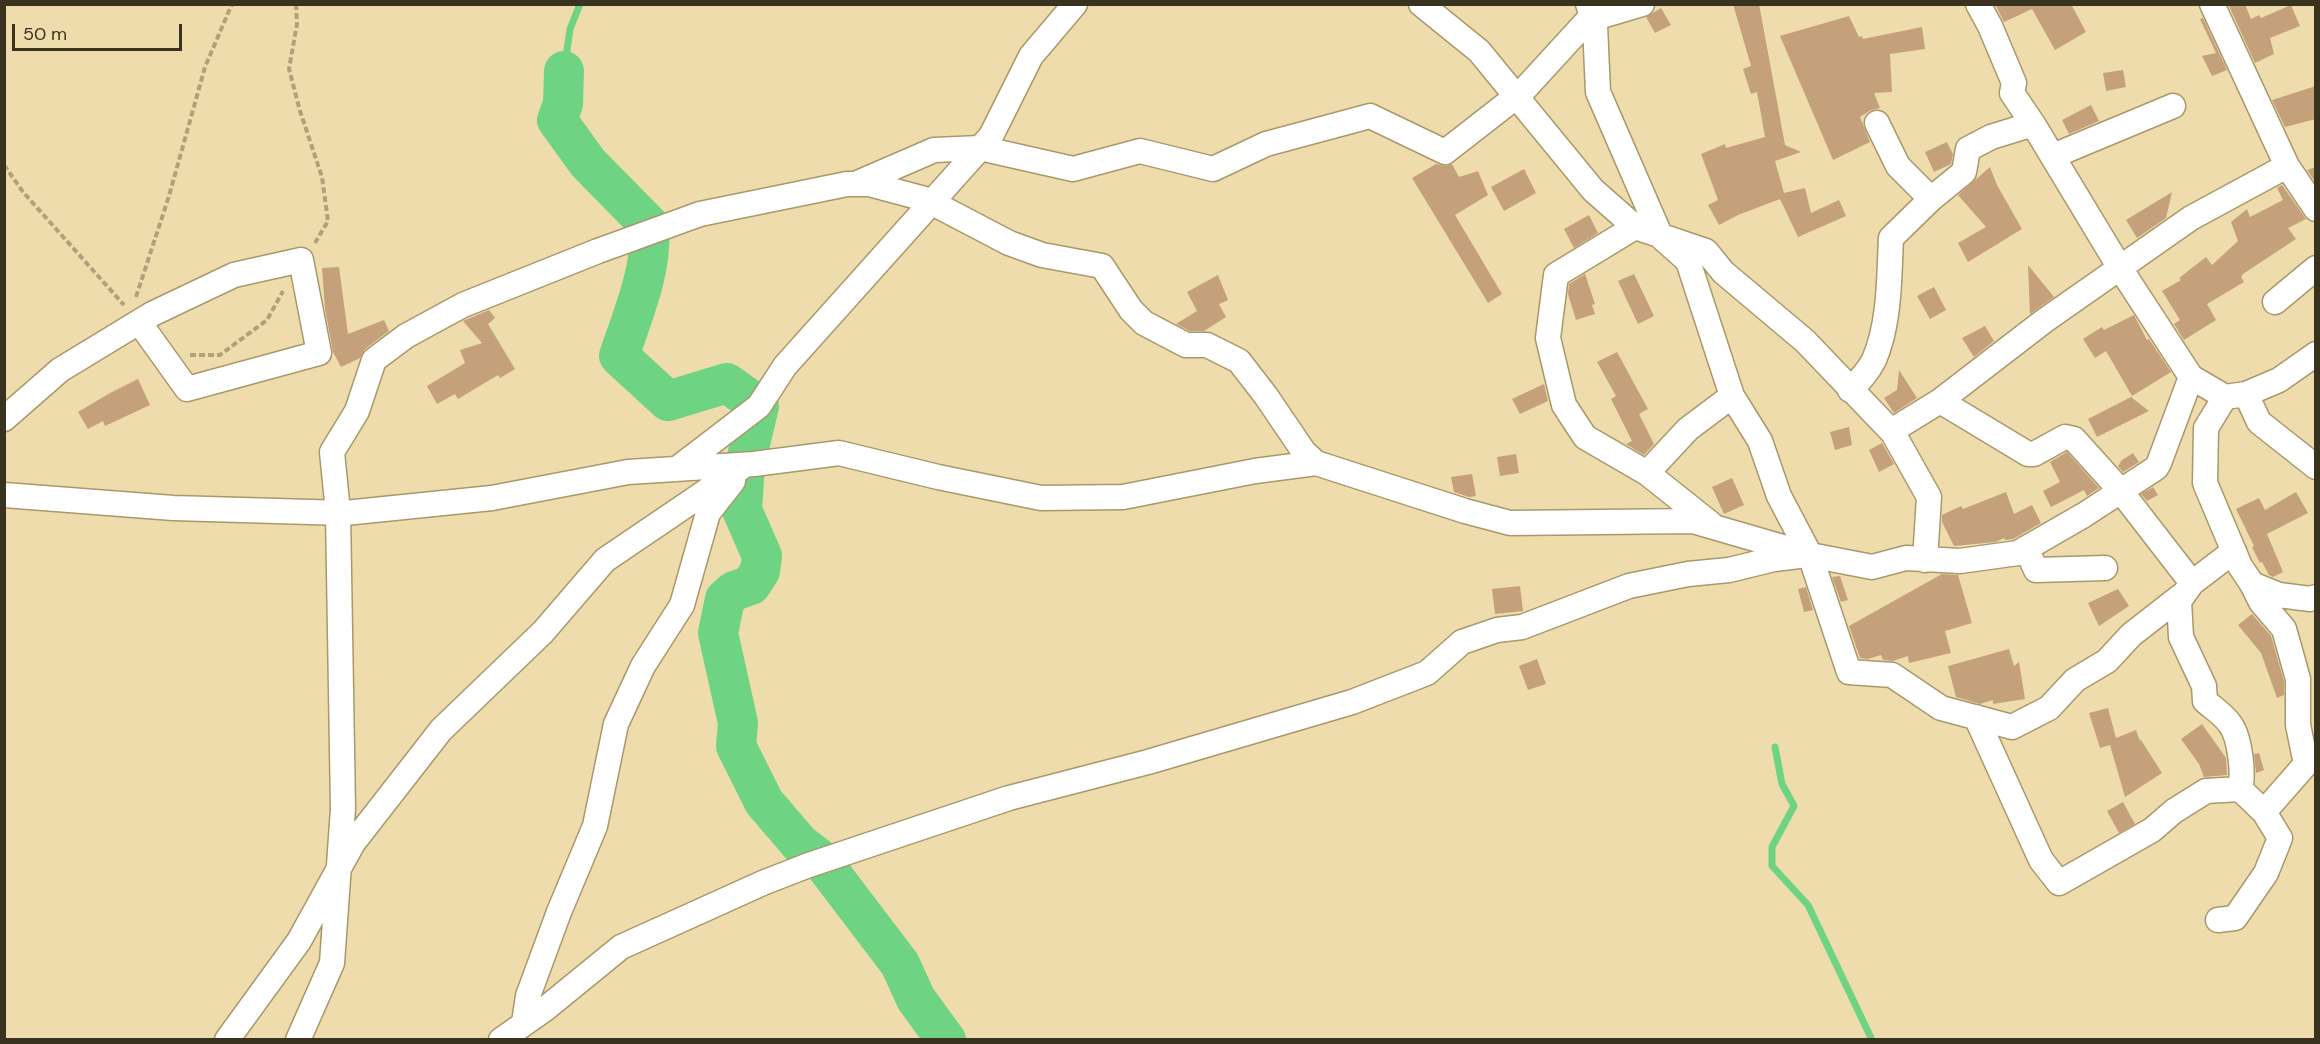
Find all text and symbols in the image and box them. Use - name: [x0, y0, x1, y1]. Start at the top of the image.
- scale bar: [15, 12, 184, 50]
- text: 50 m: [23, 22, 67, 46]

